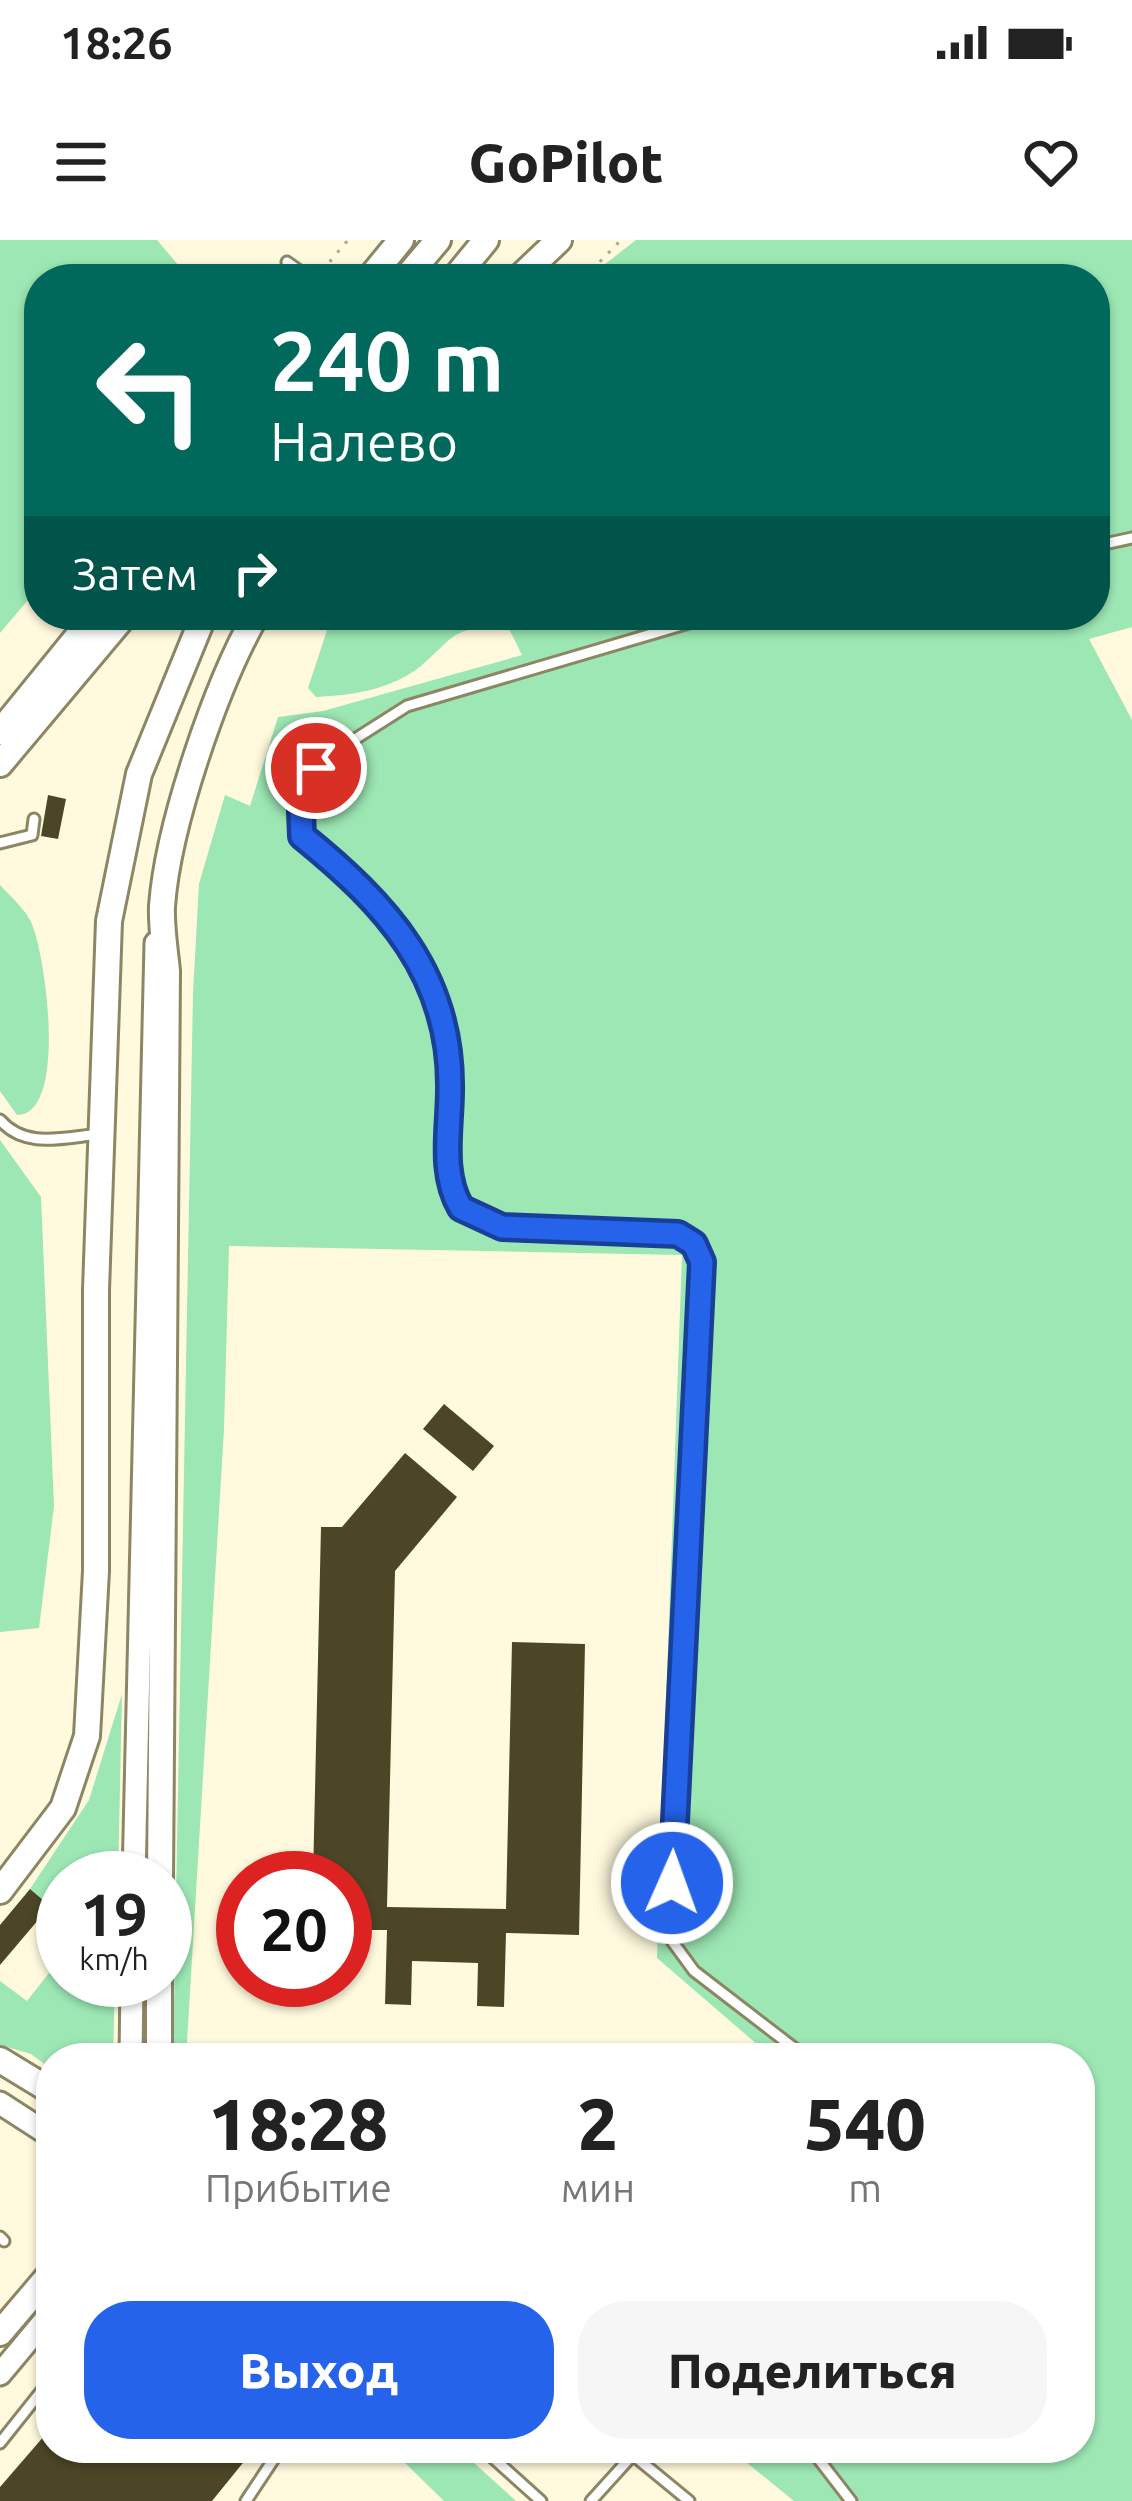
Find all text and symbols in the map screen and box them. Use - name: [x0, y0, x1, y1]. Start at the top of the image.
- text: 18:26: [60, 17, 173, 68]
- icon: menu: [48, 129, 114, 195]
- icon: heart: [1018, 129, 1084, 195]
- text: GoPilot: [469, 132, 663, 192]
- icon: left: [72, 312, 228, 468]
- text: 240 m: [270, 313, 504, 407]
- text: Налево: [270, 411, 458, 471]
- icon: right: [222, 540, 288, 606]
- text: Затем: [72, 548, 198, 599]
- pin: [265, 717, 367, 819]
- icon: arrive: [283, 735, 349, 801]
- position arrow: [609, 1820, 735, 1946]
- speed limit sign: 20: [216, 1851, 372, 2007]
- text: 19: [80, 1880, 148, 1947]
- text: km/h: [79, 1942, 149, 1976]
- text: 18:28: [208, 2083, 388, 2164]
- text: 2: [578, 2083, 618, 2164]
- text: 540: [804, 2083, 926, 2164]
- text: Прибытие: [205, 2166, 392, 2209]
- text: мин: [561, 2166, 635, 2209]
- text: m: [848, 2166, 882, 2209]
- button: Выход: [84, 2301, 554, 2439]
- button: Поделиться: [578, 2301, 1047, 2439]

